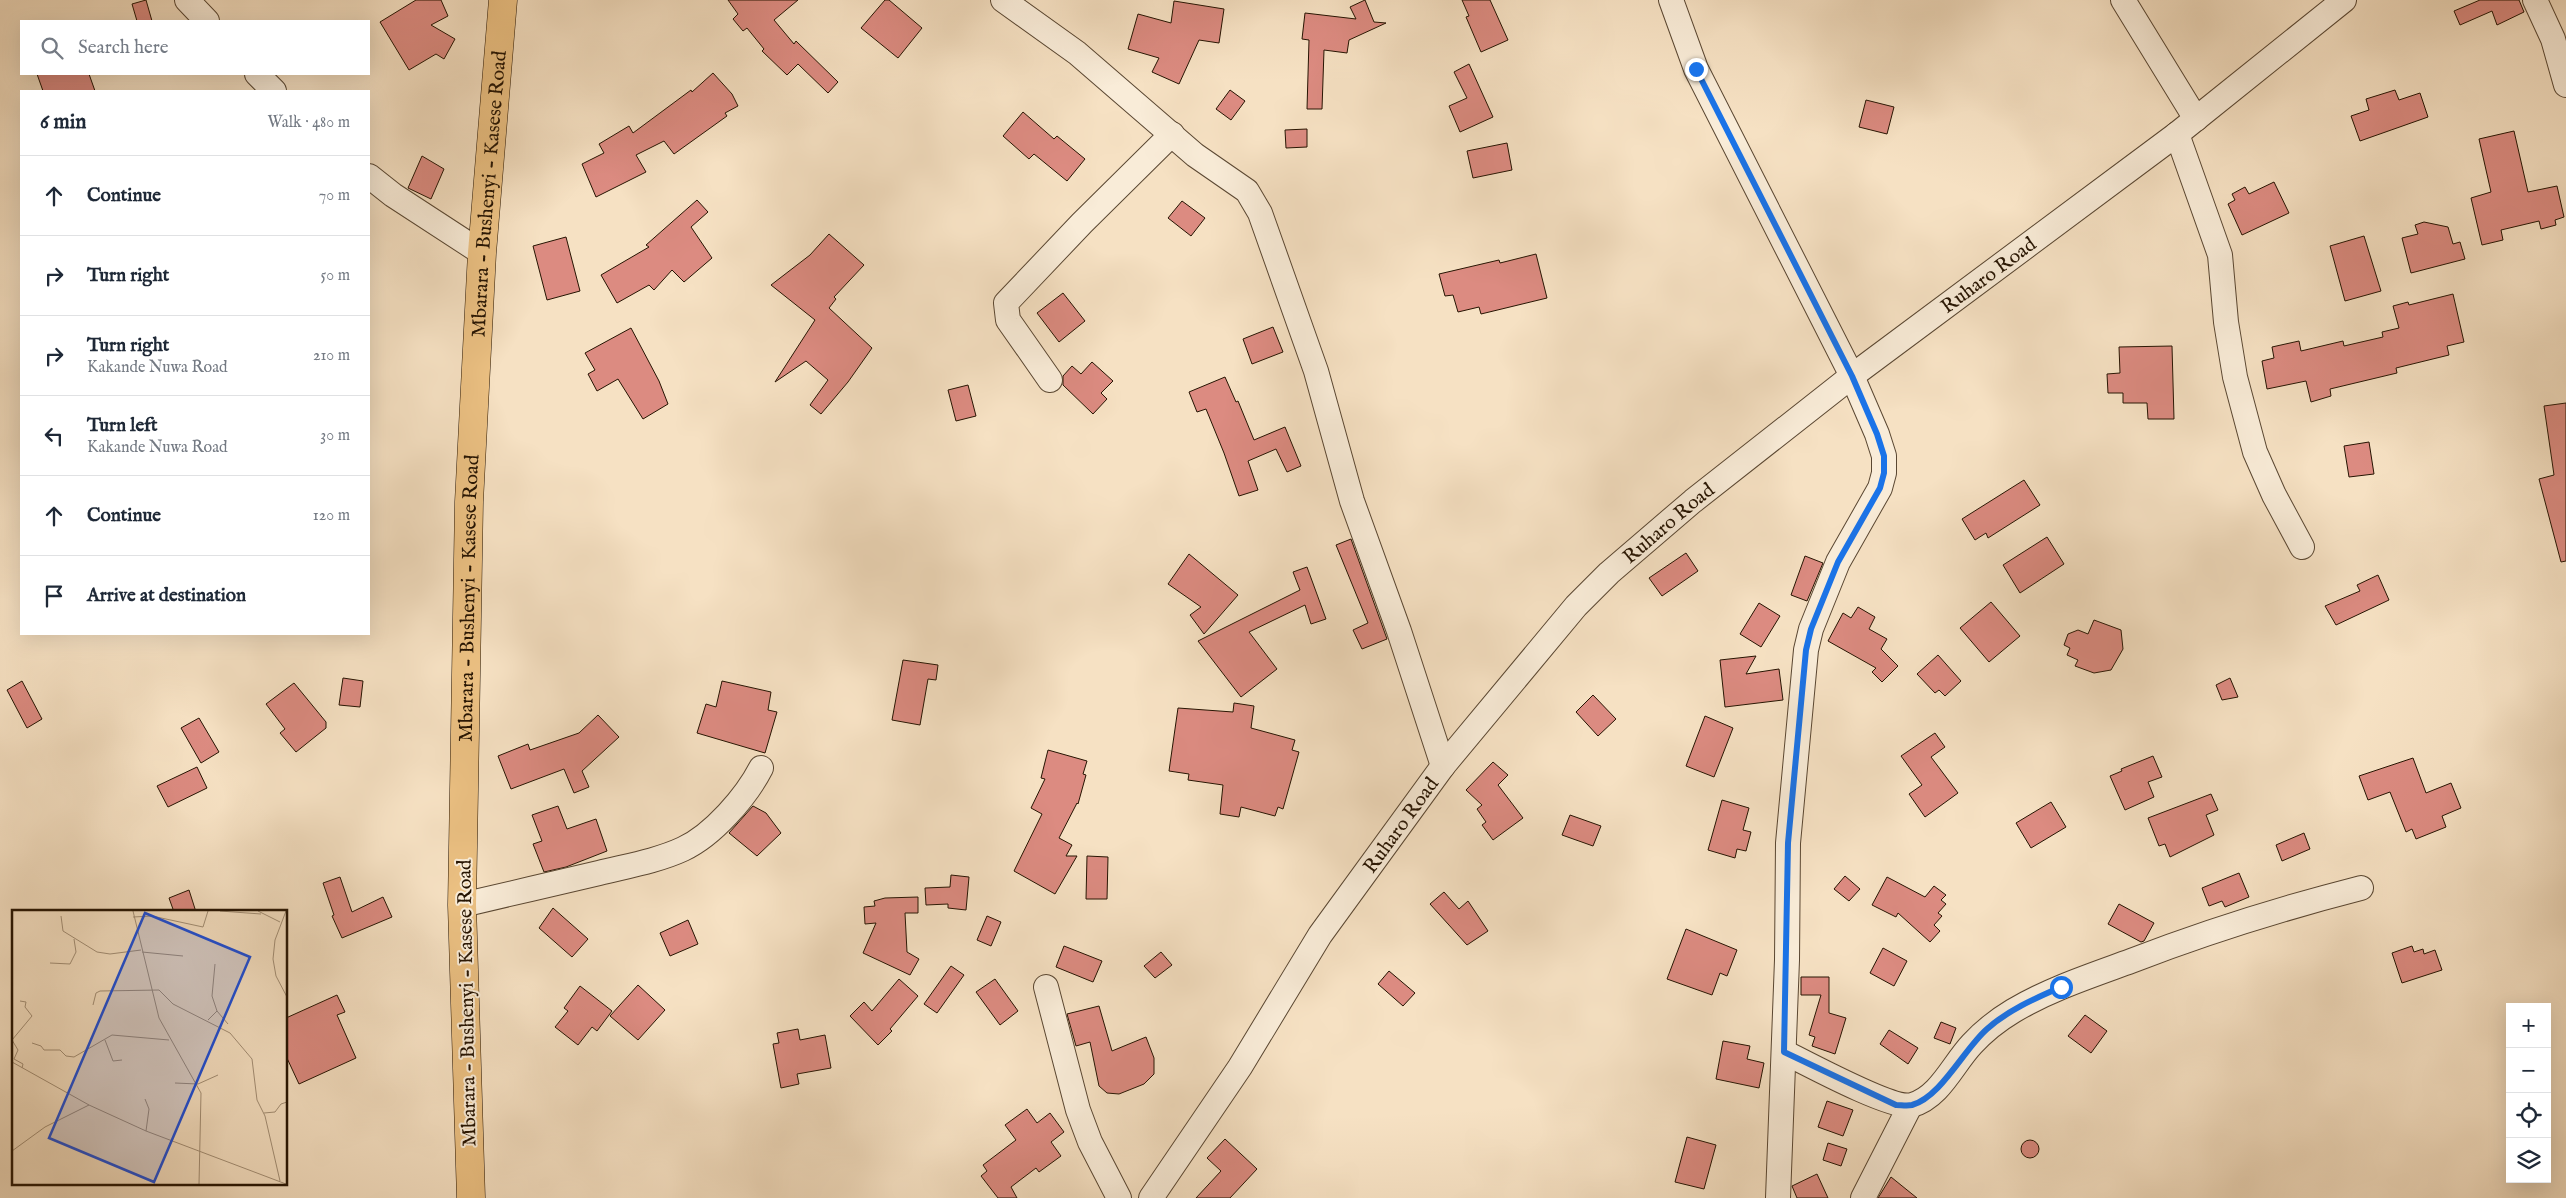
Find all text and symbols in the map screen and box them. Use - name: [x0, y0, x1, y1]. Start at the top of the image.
- search box: [20, 20, 370, 75]
- icon: search: [38, 34, 66, 62]
- text: Search here: [78, 36, 169, 60]
- street label: Mbarara - Bushenyi - Kasese Road: [467, 49, 513, 338]
- route end: [1685, 58, 1708, 81]
- text: 6 min: [40, 109, 86, 136]
- text: Walk · 480 m: [268, 113, 350, 133]
- icon: ahead: [40, 182, 68, 210]
- text: Continue: [87, 184, 161, 208]
- text: 70 m: [319, 186, 350, 206]
- street label: Ruharo Road: [1936, 232, 2042, 320]
- icon: right: [40, 262, 68, 290]
- text: Turn right: [87, 264, 169, 288]
- text: 50 m: [321, 266, 350, 286]
- text: Turn right: [87, 334, 169, 358]
- icon: right: [40, 342, 68, 370]
- text: 210 m: [313, 346, 350, 366]
- text: Kakande Nuwa Road: [87, 358, 228, 378]
- text: Turn left: [87, 414, 158, 438]
- icon: left: [40, 422, 68, 450]
- text: 30 m: [320, 426, 350, 446]
- text: Kakande Nuwa Road: [87, 438, 228, 458]
- street label: Mbarara - Bushenyi - Kasese Road: [454, 454, 485, 742]
- street label: Ruharo Road: [1618, 478, 1720, 570]
- icon: ahead: [40, 502, 68, 530]
- text: Continue: [87, 504, 161, 528]
- text: 120 m: [313, 506, 350, 526]
- icon: arrive: [40, 582, 68, 610]
- text: Arrive at destination: [87, 584, 246, 608]
- street label: Ruharo Road: [1358, 773, 1445, 879]
- street label: Mbarara - Bushenyi - Kasese Road: [452, 859, 483, 1147]
- inset map: [12, 910, 288, 1186]
- route start: [2050, 976, 2073, 999]
- map controls: [2506, 1003, 2551, 1183]
- button: +: [2506, 1003, 2551, 1048]
- button: −: [2506, 1048, 2551, 1093]
- button: locate: [2506, 1093, 2551, 1138]
- button: layers: [2506, 1138, 2551, 1183]

